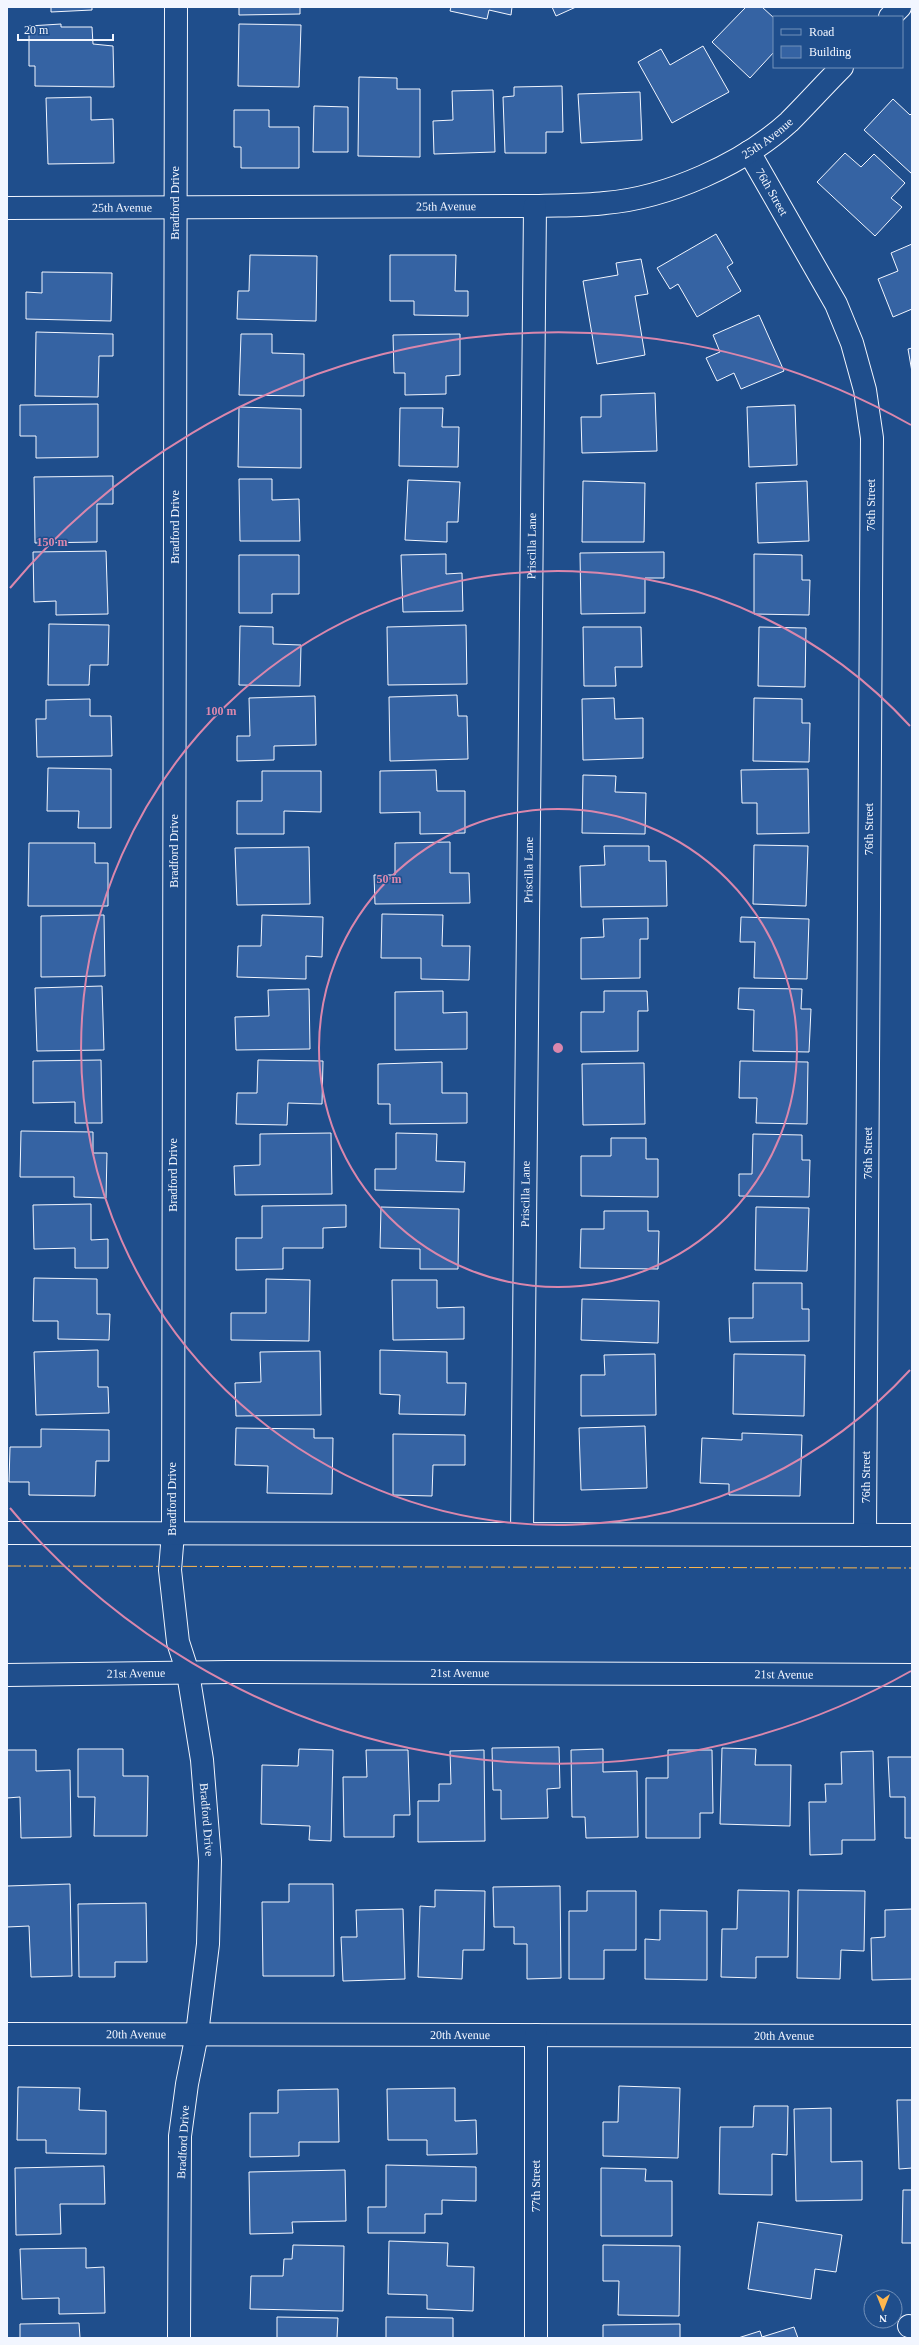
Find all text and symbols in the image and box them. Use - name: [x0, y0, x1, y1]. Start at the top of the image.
- scale bar: [18, 16, 113, 42]
- legend: [773, 16, 903, 68]
- text: 20 m: [24, 23, 49, 37]
- text: Road: [809, 25, 834, 39]
- text: Building: [809, 45, 851, 59]
- street label: 25th Avenue: [739, 115, 796, 162]
- street label: Bradford Drive: [168, 166, 182, 240]
- street label: 76th Street: [753, 166, 791, 219]
- street label: 25th Avenue: [416, 199, 476, 213]
- street label: 25th Avenue: [92, 200, 152, 215]
- street label: 76th Street: [864, 478, 878, 531]
- street label: Bradford Drive: [168, 490, 182, 564]
- street label: Priscilla Lane: [524, 513, 539, 579]
- text: 150 m: [37, 535, 68, 549]
- text: 100 m: [206, 704, 237, 718]
- street label: 76th Street: [862, 802, 876, 855]
- street label: Bradford Drive: [167, 814, 181, 888]
- street label: Priscilla Lane: [521, 837, 536, 903]
- text: 50 m: [377, 872, 402, 886]
- centre of rings: [551, 1041, 565, 1055]
- street label: 76th Street: [861, 1126, 875, 1179]
- street label: Bradford Drive: [166, 1138, 180, 1212]
- street label: Priscilla Lane: [518, 1161, 533, 1227]
- street label: 76th Street: [859, 1450, 873, 1503]
- street label: Bradford Drive: [165, 1462, 179, 1536]
- street label: 21st Avenue: [106, 1666, 165, 1681]
- street label: 21st Avenue: [431, 1666, 489, 1680]
- street label: 21st Avenue: [755, 1667, 813, 1682]
- street label: Bradford Drive: [197, 1782, 217, 1857]
- street label: 20th Avenue: [106, 2027, 166, 2041]
- street label: 20th Avenue: [430, 2028, 490, 2042]
- street label: 20th Avenue: [754, 2029, 814, 2043]
- street label: Bradford Drive: [174, 2105, 192, 2179]
- street label: 77th Street: [529, 2159, 543, 2212]
- north arrow: [863, 2289, 903, 2329]
- text: N: [879, 2313, 887, 2325]

